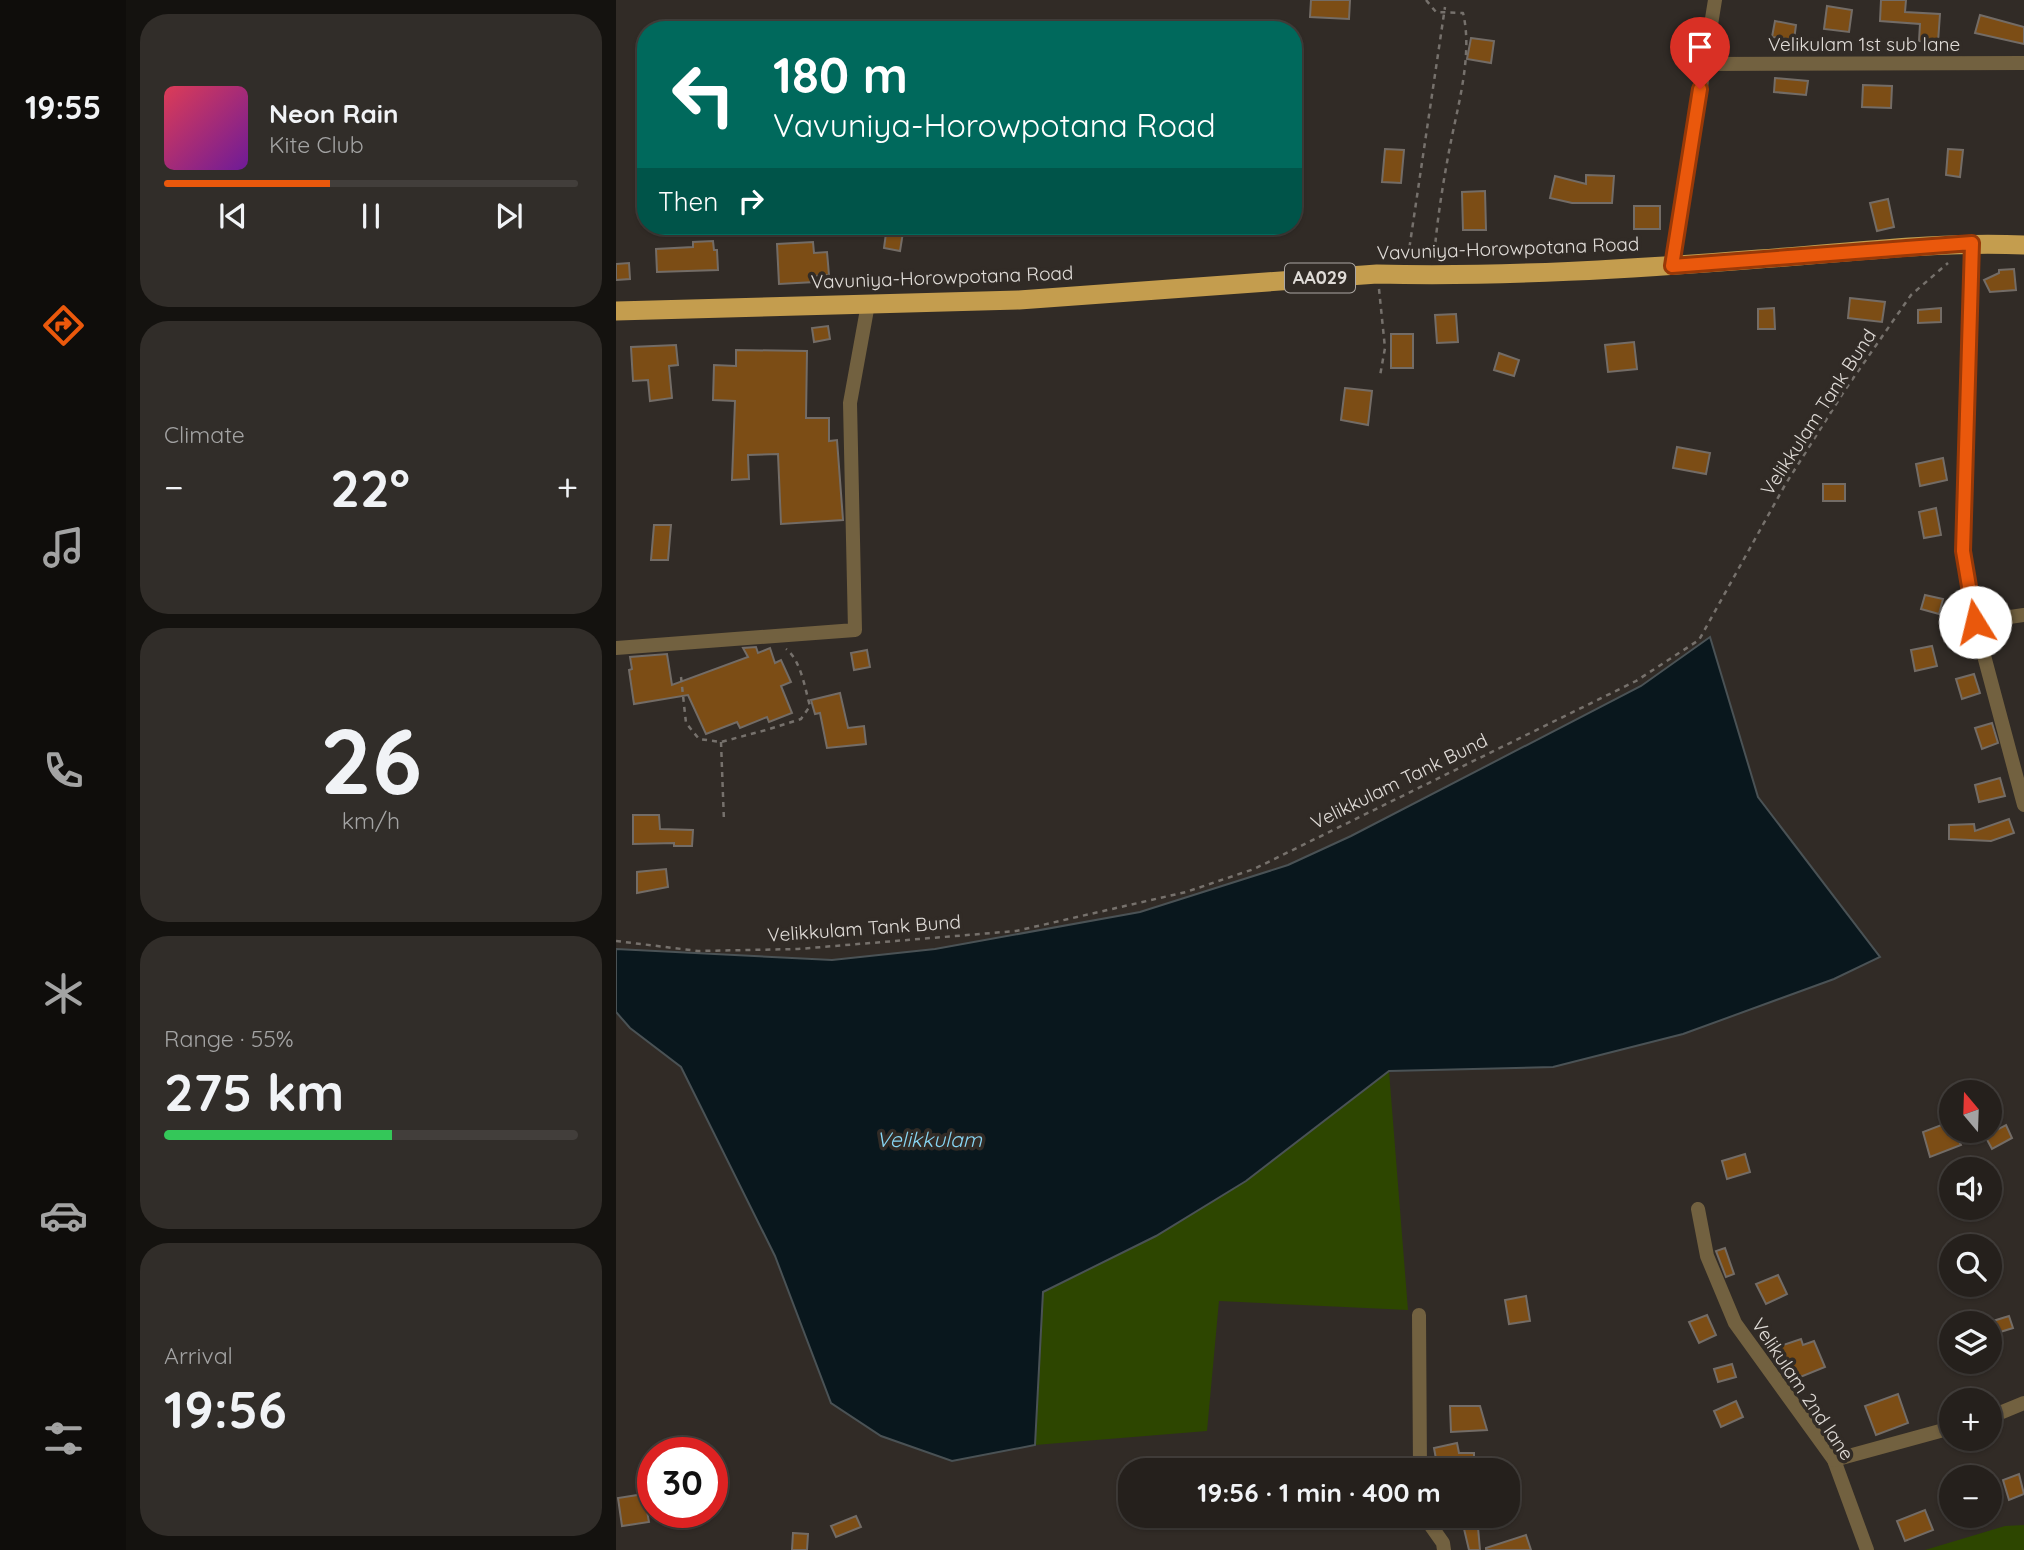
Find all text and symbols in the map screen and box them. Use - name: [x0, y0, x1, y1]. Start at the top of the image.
- pin: [1670, 17, 1730, 89]
- icon: arrive: [1681, 28, 1719, 66]
- street label: Velikulam 1st sub lane: [1768, 32, 1960, 56]
- text: 180 m: [773, 44, 908, 105]
- icon: left: [658, 49, 749, 140]
- text: 19:55: [25, 87, 101, 127]
- text: Neon Rain: [269, 97, 398, 130]
- text: Vavuniya-Horowpotana Road: [773, 105, 1216, 145]
- text: Kite Club: [269, 130, 364, 159]
- icon: right: [732, 182, 770, 220]
- text: Then: [658, 185, 718, 218]
- icon: previous: [214, 197, 252, 235]
- icon: pause: [352, 197, 390, 235]
- icon: next: [490, 197, 528, 235]
- street label: Vavuniya-Horowpotana Road: [1376, 231, 1640, 265]
- street label: Vavuniya-Horowpotana Road: [810, 260, 1074, 294]
- road number: AA029: [1285, 264, 1355, 292]
- icon: directions: [39, 301, 88, 350]
- street label: Velikkulam Tank Bund: [1755, 324, 1881, 500]
- text: Climate: [164, 420, 245, 449]
- text: 22°: [330, 455, 410, 520]
- text: −: [164, 463, 184, 511]
- text: +: [557, 463, 578, 511]
- icon: music: [39, 523, 88, 572]
- position arrow: [1938, 585, 2012, 659]
- text: 26: [320, 703, 422, 817]
- street label: Velikkulam Tank Bund: [1307, 728, 1491, 834]
- icon: phone: [39, 746, 88, 795]
- text: km/h: [342, 806, 400, 835]
- street label: Velikkulam Tank Bund: [766, 909, 962, 947]
- icon: climate: [39, 969, 88, 1018]
- text: Range · 55%: [164, 1024, 294, 1053]
- text: 275 km: [164, 1059, 344, 1124]
- north arrow: [1939, 1080, 2002, 1143]
- map controls: [1939, 1080, 2002, 1528]
- water label: Velikkulam: [876, 1126, 983, 1152]
- button: sound: [1939, 1157, 2002, 1220]
- icon: car: [39, 1191, 88, 1240]
- button: search: [1939, 1234, 2002, 1297]
- button: layers: [1939, 1311, 2002, 1374]
- street label: Velikulam 2nd lane: [1747, 1313, 1859, 1465]
- text: Arrival: [164, 1341, 233, 1370]
- text: 19:56: [164, 1376, 287, 1441]
- button: +: [1939, 1388, 2002, 1451]
- icon: filters: [39, 1414, 88, 1463]
- speed limit sign: 30: [637, 1437, 728, 1528]
- button: −: [1939, 1465, 2002, 1528]
- text: 19:56 · 1 min · 400 m: [1197, 1476, 1441, 1509]

